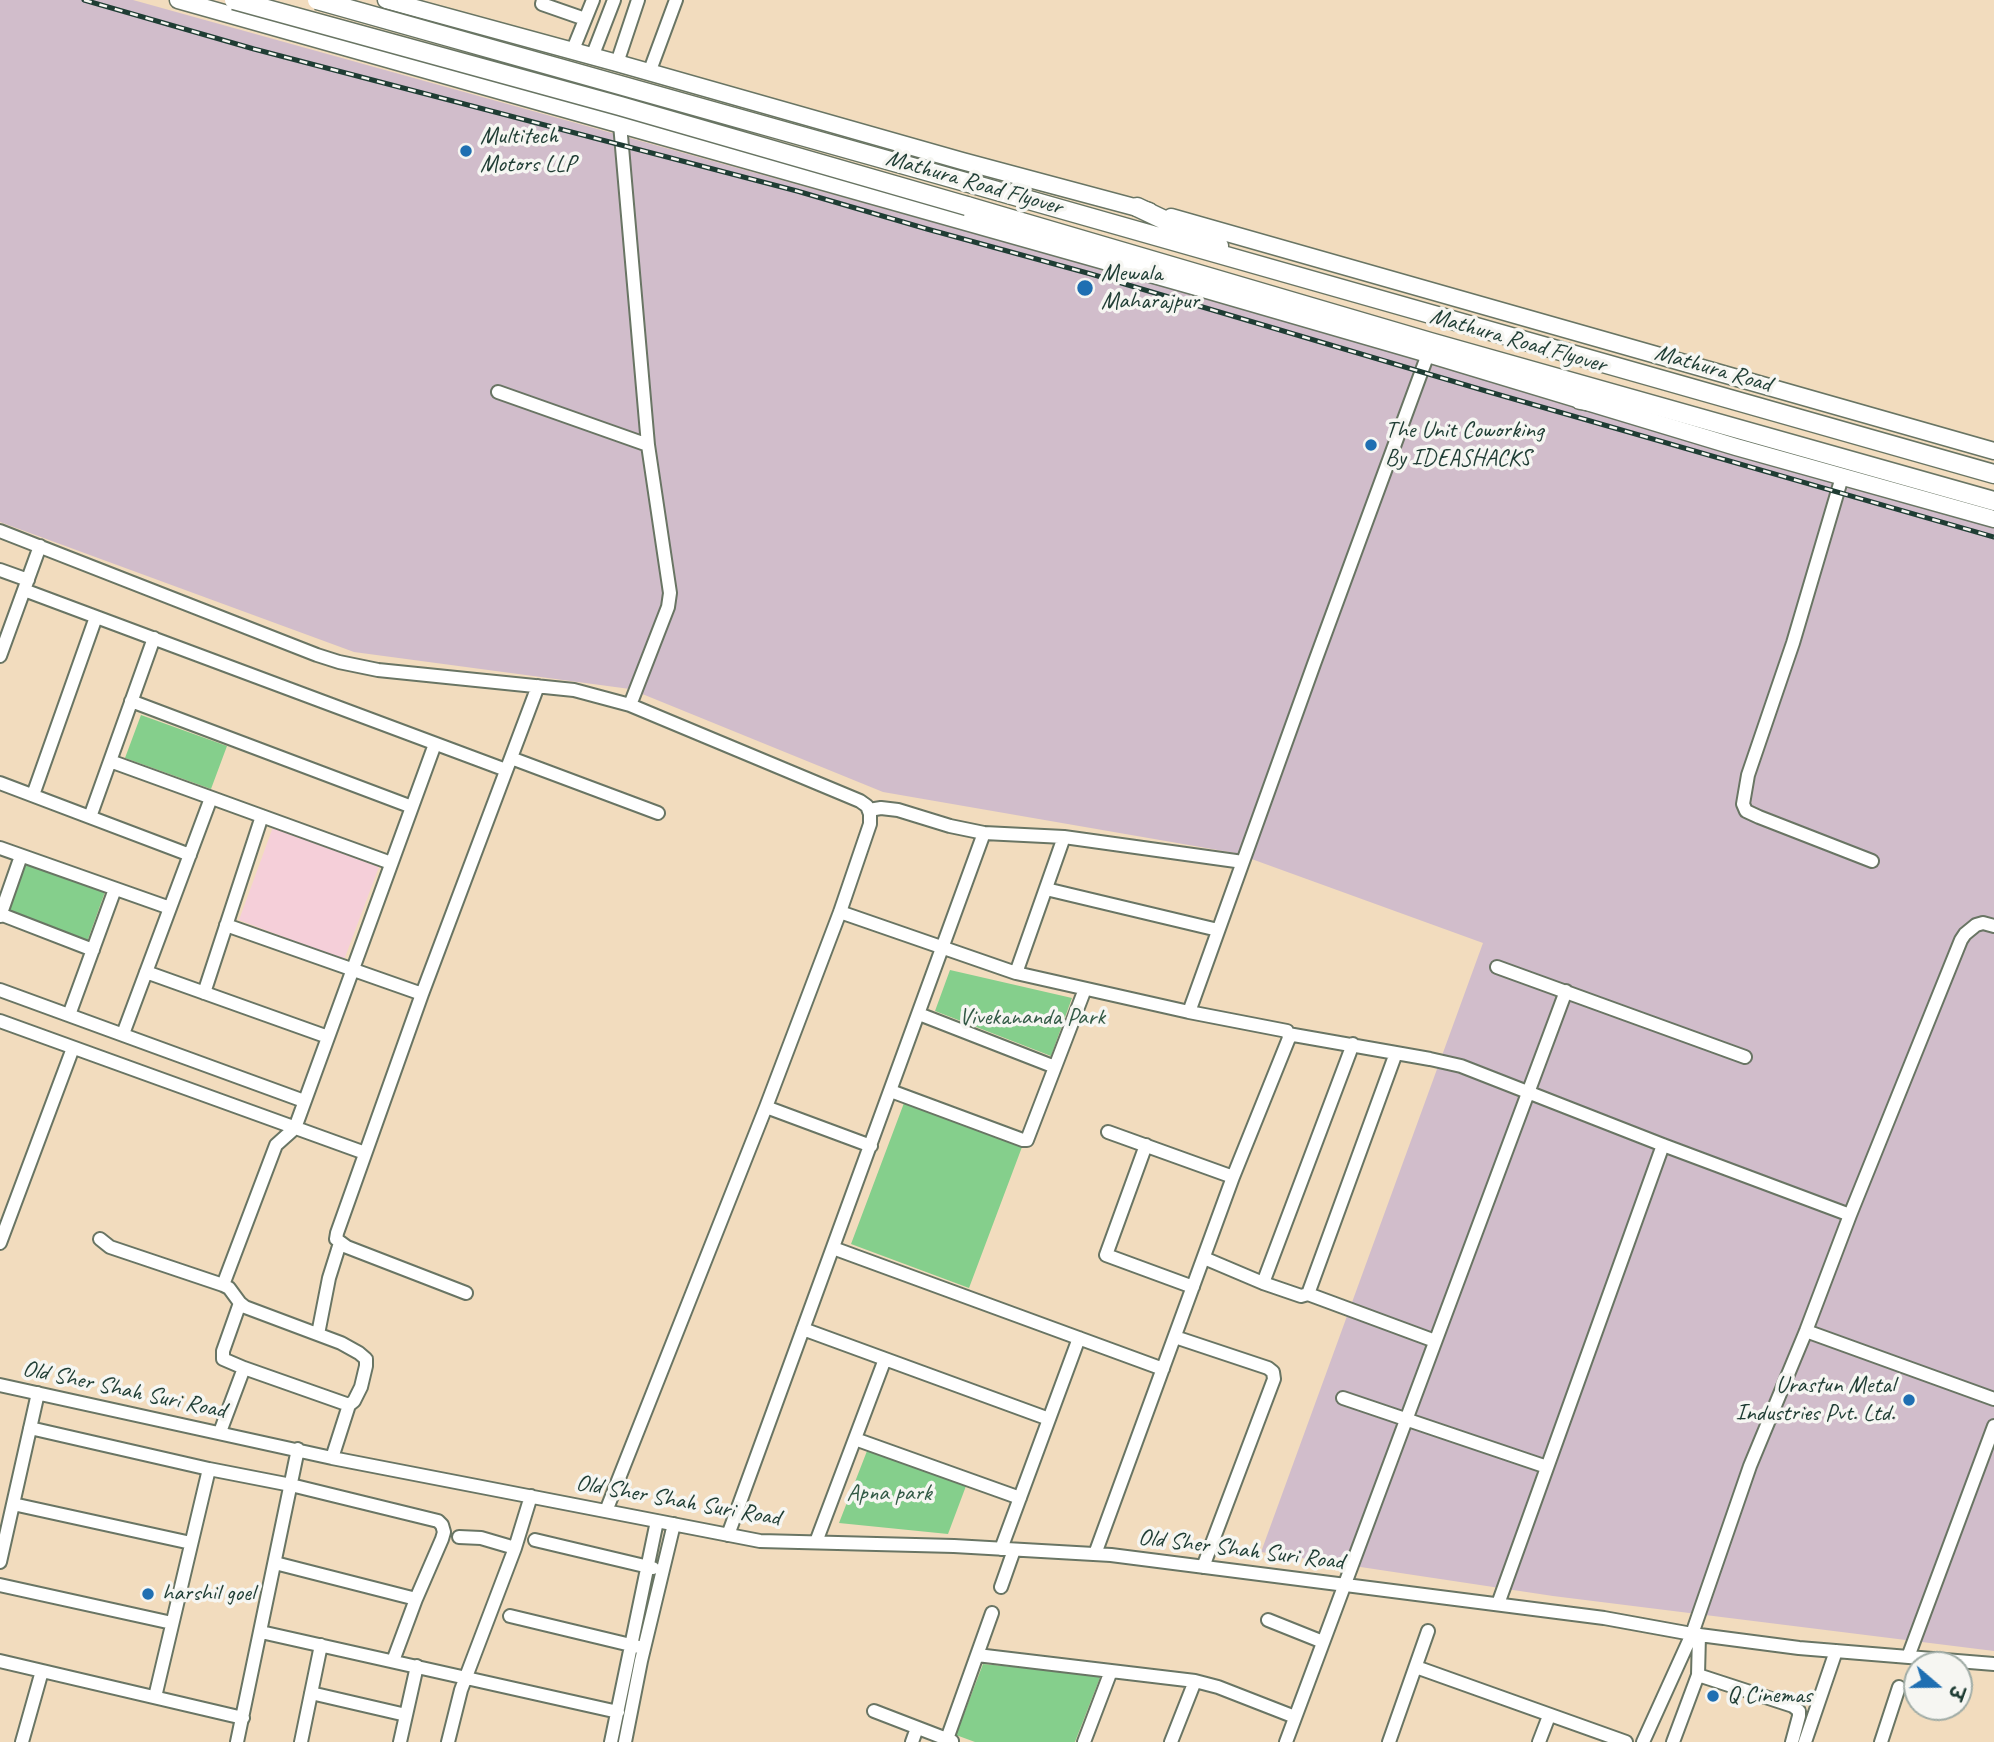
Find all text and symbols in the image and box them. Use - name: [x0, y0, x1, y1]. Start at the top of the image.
- place label: Multitech Motors LLP: [480, 123, 576, 179]
- marker: Multitech Motors LLP: [458, 143, 474, 159]
- street label: Mathura Road Flyover: [882, 144, 1066, 222]
- place label: Mewala Maharajpur: [1101, 260, 1199, 316]
- marker: Mewala Maharajpur: [1075, 278, 1095, 298]
- street label: Mathura Road Flyover: [1426, 302, 1610, 380]
- street label: Mathura Road: [1651, 339, 1775, 399]
- place label: The Unit Coworking By IDEASHACKS: [1385, 417, 1543, 473]
- marker: The Unit Coworking By IDEASHACKS: [1363, 437, 1379, 453]
- park label: Vivekananda Park: [959, 1004, 1105, 1032]
- street label: Old Sher Shah Suri Road: [20, 1354, 228, 1426]
- place label: Urastun Metal Industries Pvt. Ltd.: [1736, 1372, 1895, 1428]
- marker: Urastun Metal Industries Pvt. Ltd.: [1901, 1392, 1917, 1408]
- street label: Old Sher Shah Suri Road: [574, 1469, 782, 1533]
- park label: Apna park: [846, 1480, 932, 1508]
- street label: Old Sher Shah Suri Road: [1137, 1523, 1345, 1577]
- place label: harshil goel: [162, 1580, 255, 1608]
- marker: harshil goel: [140, 1586, 156, 1602]
- north arrow: [1903, 1651, 1973, 1721]
- place label: Q Cinemas: [1727, 1682, 1812, 1710]
- text: उ: [1942, 1682, 1969, 1703]
- marker: Q Cinemas: [1705, 1688, 1721, 1704]

